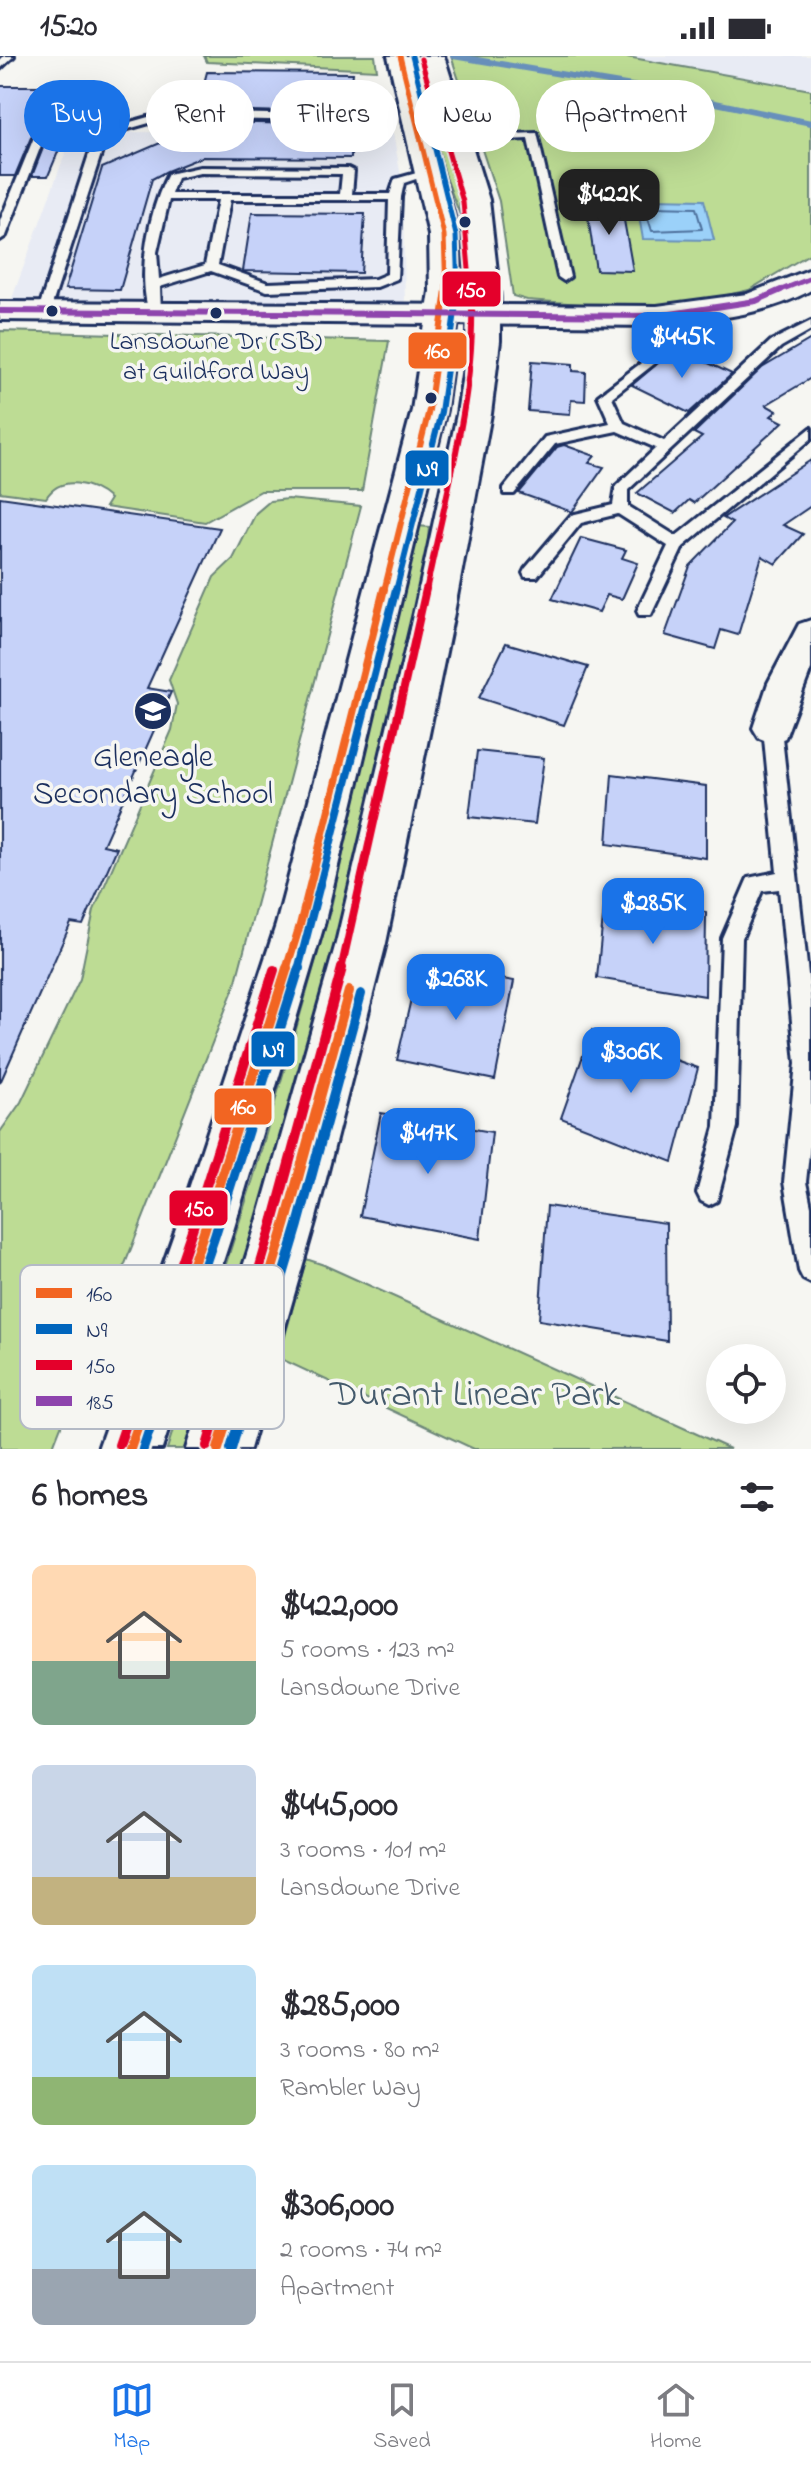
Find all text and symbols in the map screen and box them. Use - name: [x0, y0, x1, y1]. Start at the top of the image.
- text: 15:20: [40, 6, 97, 50]
- chip: Buy: [24, 80, 130, 152]
- chip: Rent: [146, 80, 254, 152]
- chip: Filters: [270, 80, 398, 152]
- chip: New: [414, 80, 520, 152]
- chip: Apartment: [536, 80, 715, 152]
- pin: $422K: [553, 169, 665, 237]
- text: $422K: [577, 176, 641, 214]
- unlabelled marker: [457, 214, 473, 230]
- line badge: 150: [441, 270, 502, 308]
- text: 150: [456, 276, 486, 308]
- unlabelled marker: [44, 303, 60, 319]
- marker: Lansdowne Dr (SB) at Guildford Way: [208, 305, 224, 321]
- pin: $445K: [626, 312, 738, 380]
- text: $445K: [650, 319, 714, 357]
- place label: Lansdowne Dr (SB) at Guildford Way: [110, 324, 323, 392]
- line badge: 160: [407, 331, 468, 370]
- text: 160: [424, 337, 451, 369]
- unlabelled marker: [423, 390, 439, 406]
- line badge: N9: [404, 449, 450, 487]
- text: N9: [416, 455, 438, 487]
- school or university icon: Gleneagle Secondary School: [132, 690, 174, 732]
- place label: Gleneagle Secondary School: [33, 735, 273, 819]
- pin: $285K: [597, 878, 709, 946]
- text: $285K: [620, 885, 686, 923]
- pin: $268K: [400, 954, 512, 1022]
- text: $268K: [425, 961, 487, 999]
- pin: $306K: [575, 1027, 687, 1095]
- line badge: N9: [250, 1030, 296, 1068]
- text: $306K: [600, 1034, 662, 1072]
- text: N9: [262, 1036, 284, 1068]
- line badge: 160: [213, 1087, 273, 1126]
- text: 160: [230, 1093, 257, 1125]
- pin: $417K: [372, 1108, 484, 1176]
- text: $417K: [399, 1115, 457, 1153]
- line badge: 150: [168, 1189, 229, 1227]
- text: 150: [184, 1195, 214, 1227]
- legend: [20, 1265, 284, 1429]
- text: 160: [86, 1280, 112, 1312]
- text: N9: [86, 1316, 108, 1348]
- map controls: [706, 1344, 786, 1424]
- button: locate: [706, 1344, 786, 1424]
- text: 150: [86, 1352, 115, 1384]
- park label: Durant Linear Park: [329, 1368, 620, 1424]
- text: 185: [86, 1388, 114, 1420]
- text: 6 homes: [32, 1472, 148, 1522]
- icon: filters: [735, 1475, 779, 1519]
- text: $422,000: [280, 1582, 398, 1632]
- icon: home: [96, 1597, 192, 1693]
- text: 5 rooms · 123 m²: [280, 1632, 455, 1670]
- text: Lansdowne Drive: [280, 1670, 460, 1708]
- text: $445,000: [280, 1782, 398, 1832]
- icon: home: [96, 1797, 192, 1893]
- text: 3 rooms · 101 m²: [280, 1832, 446, 1870]
- text: Lansdowne Drive: [280, 1870, 460, 1908]
- text: $285,000: [280, 1982, 400, 2032]
- icon: home: [96, 1997, 192, 2093]
- text: 3 rooms · 80 m²: [280, 2032, 440, 2070]
- text: Rambler Way: [280, 2070, 421, 2108]
- text: $306,000: [280, 2182, 394, 2232]
- icon: home: [96, 2197, 192, 2293]
- text: 2 rooms · 74 m²: [280, 2232, 442, 2270]
- text: Apartment: [280, 2270, 394, 2308]
- tab: Map: [110, 2378, 154, 2458]
- tab: Saved: [373, 2378, 431, 2458]
- tab: Home: [650, 2378, 701, 2458]

